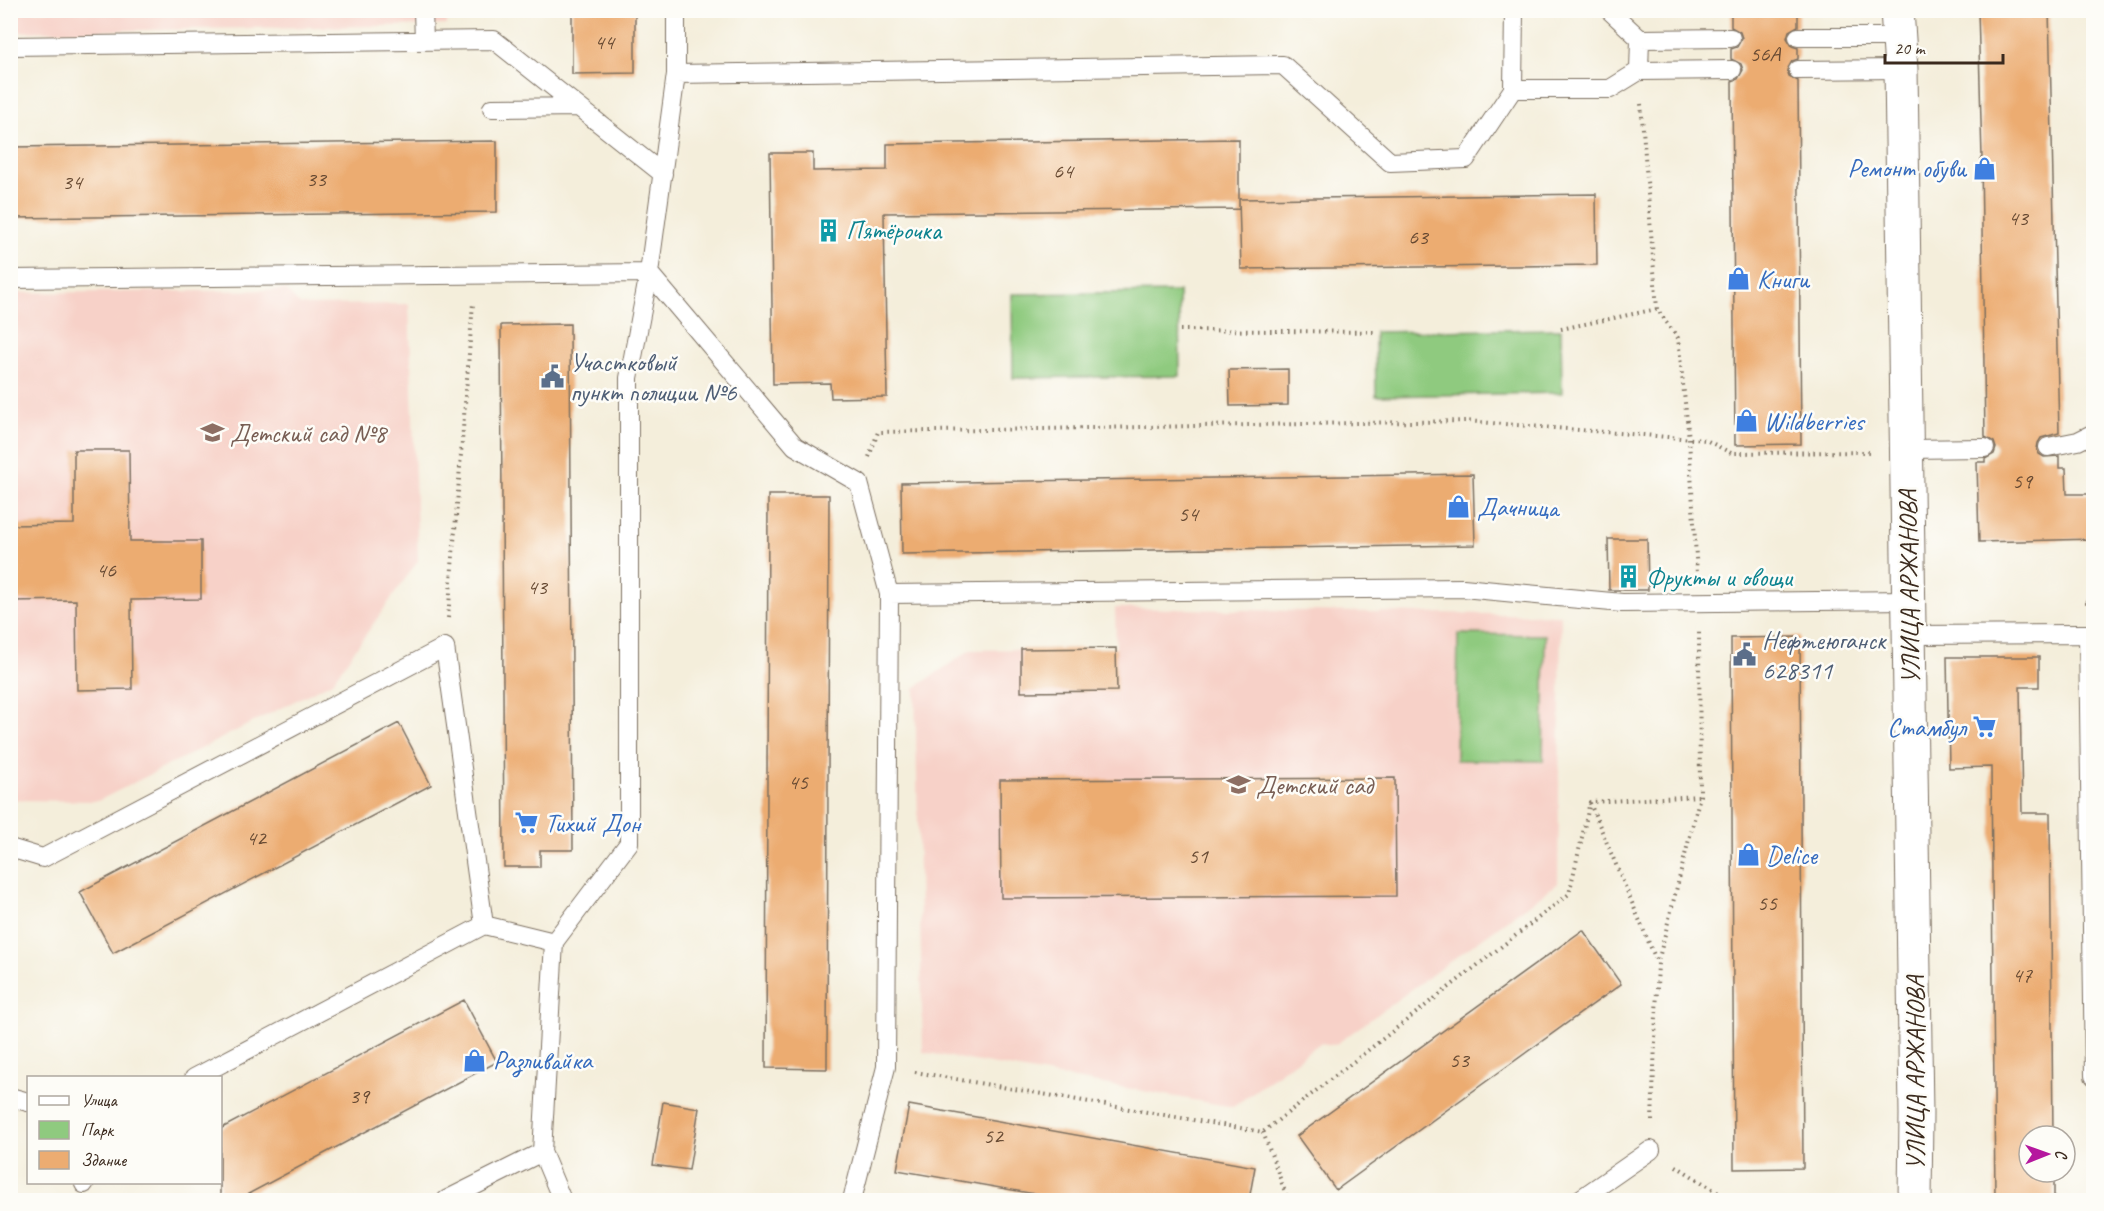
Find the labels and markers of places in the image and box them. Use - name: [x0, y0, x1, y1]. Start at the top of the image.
- place label: Ремонт обуви: [1847, 152, 1967, 185]
- shop icon: Ремонт обуви: [1971, 155, 1997, 181]
- place label: Пятёрочка: [846, 214, 943, 247]
- building icon: Пятёрочка: [815, 217, 841, 243]
- place label: Книги: [1757, 263, 1811, 296]
- shop icon: Книги: [1726, 266, 1752, 292]
- place label: Участковый пункт полиции №6: [570, 346, 738, 409]
- public building icon: Участковый пункт полиции №6: [539, 364, 565, 390]
- place label: Wildberries: [1764, 405, 1866, 438]
- shop icon: Wildberries: [1733, 408, 1759, 434]
- place label: Детский сад №8: [230, 417, 388, 450]
- school or university icon: Детский сад №8: [199, 420, 225, 446]
- place label: Дачница: [1477, 491, 1561, 524]
- shop icon: Дачница: [1446, 494, 1472, 520]
- place label: Фрукты и овощи: [1646, 561, 1794, 594]
- building icon: Фрукты и овощи: [1615, 564, 1641, 590]
- place label: Нефтеюганск 628311: [1762, 624, 1887, 687]
- public building icon: Нефтеюганск 628311: [1731, 642, 1757, 668]
- place label: Стамбул: [1887, 711, 1968, 744]
- supermarket icon: Стамбул: [1971, 714, 1997, 740]
- place label: Детский сад: [1256, 769, 1375, 802]
- school or university icon: Детский сад: [1225, 772, 1251, 798]
- place label: Тихий Дон: [545, 807, 642, 840]
- supermarket icon: Тихий Дон: [514, 810, 540, 836]
- place label: Delice: [1766, 839, 1818, 872]
- shop icon: Delice: [1735, 842, 1761, 868]
- place label: Разливайка: [493, 1044, 594, 1078]
- shop icon: Разливайка: [462, 1047, 488, 1073]

